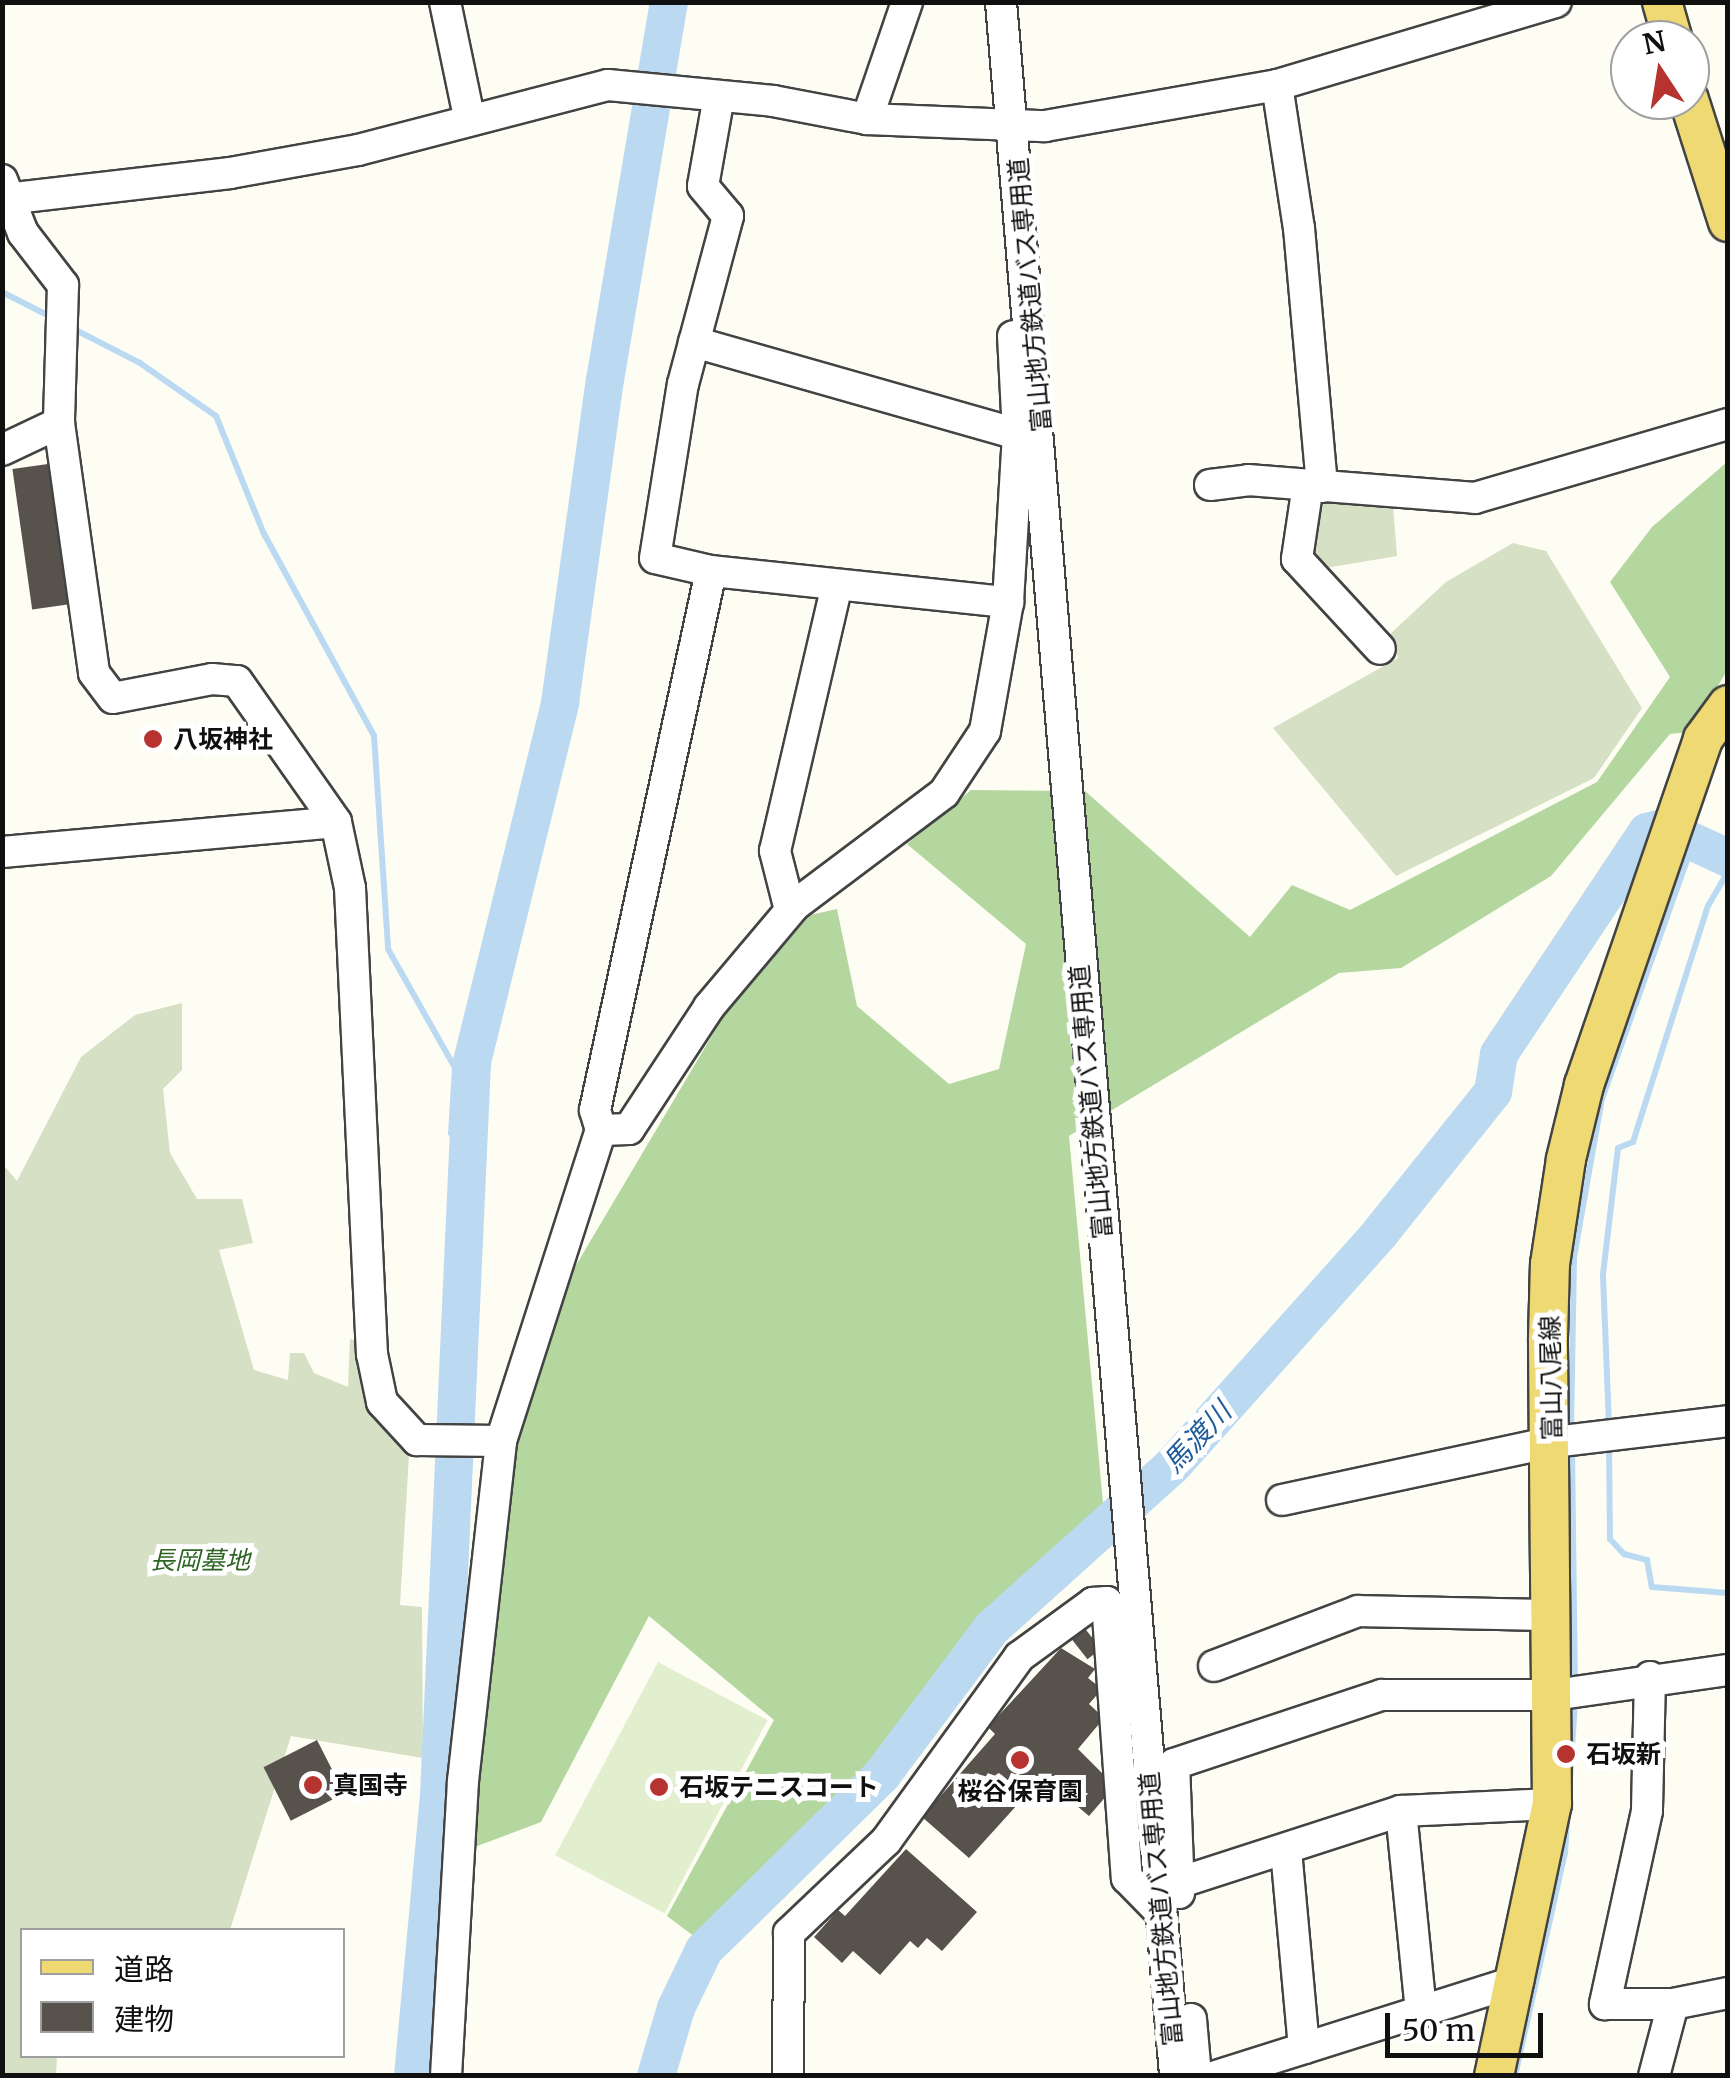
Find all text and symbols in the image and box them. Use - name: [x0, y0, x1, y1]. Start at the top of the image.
- north arrow: [1610, 20, 1710, 120]
- text: N: [1640, 23, 1669, 63]
- street label: 富山地方鉄道バス専用道: [1003, 157, 1057, 433]
- place label: 八坂神社: [173, 724, 273, 754]
- marker: 八坂神社: [142, 728, 164, 750]
- street label: 富山地方鉄道バス専用道: [1064, 964, 1118, 1240]
- street label: 富山八尾線: [1535, 1315, 1567, 1441]
- water label: 馬渡川: [1156, 1395, 1238, 1479]
- park label: 長岡墓地: [150, 1545, 250, 1575]
- place label: 石坂新: [1586, 1739, 1661, 1769]
- marker: 石坂新: [1555, 1743, 1577, 1765]
- marker: 桜谷保育園: [1009, 1749, 1031, 1771]
- place label: 真国寺: [333, 1770, 408, 1800]
- street label: 富山地方鉄道バス専用道: [1134, 1771, 1188, 2047]
- place label: 石坂テニスコート: [679, 1772, 879, 1802]
- marker: 真国寺: [302, 1774, 324, 1796]
- marker: 石坂テニスコート: [648, 1776, 670, 1798]
- place label: 桜谷保育園: [958, 1776, 1082, 1806]
- legend: [20, 1928, 345, 2058]
- text: 道路: [114, 1950, 174, 1988]
- scale bar: [1390, 1993, 1548, 2055]
- text: 建物: [114, 2000, 174, 2038]
- text: 50 m: [1402, 2011, 1475, 2049]

